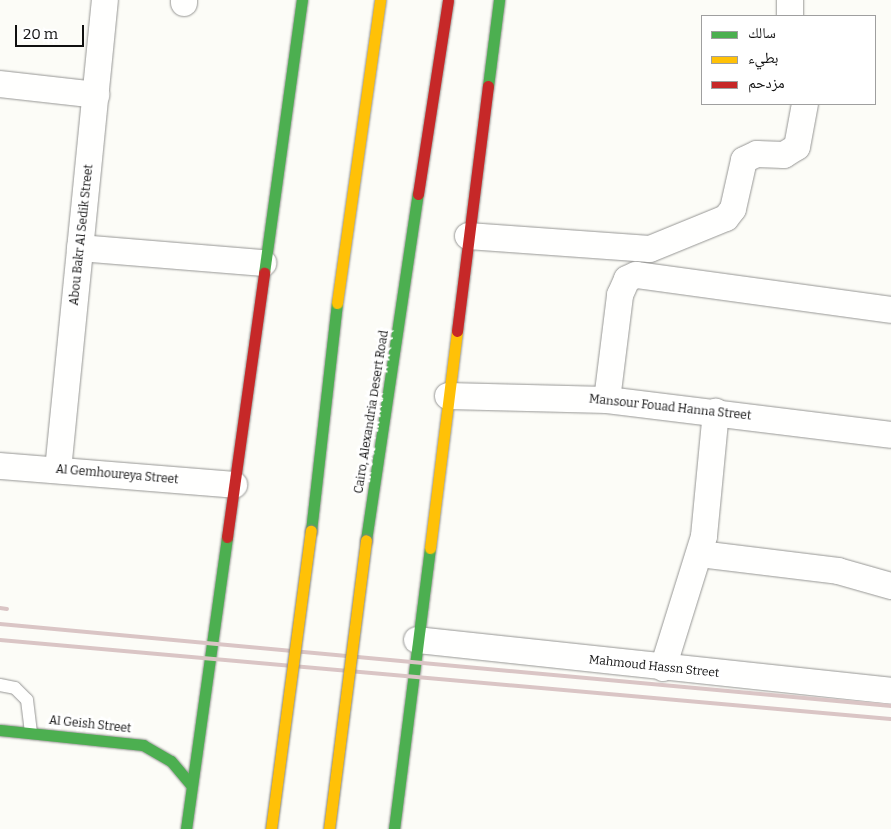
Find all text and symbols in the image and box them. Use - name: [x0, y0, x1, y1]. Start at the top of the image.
- scale bar: [18, 15, 86, 47]
- legend: [701, 15, 876, 105]
- text: سالك: [748, 24, 776, 42]
- text: 20 m: [23, 25, 58, 43]
- text: بطيء: [748, 49, 778, 67]
- text: مزدحم: [748, 74, 785, 92]
- street label: Abou Bakr Al Sedik Street: [67, 164, 97, 306]
- street label: Cairo, Alexandria Desert Road: [352, 329, 392, 495]
- street label: Mansour Fouad Hanna Street: [588, 392, 752, 424]
- street label: Al Gemhoureya Street: [55, 462, 179, 488]
- street label: Mahmoud Hassn Street: [588, 653, 720, 681]
- street label: Al Geish Street: [48, 714, 132, 736]

